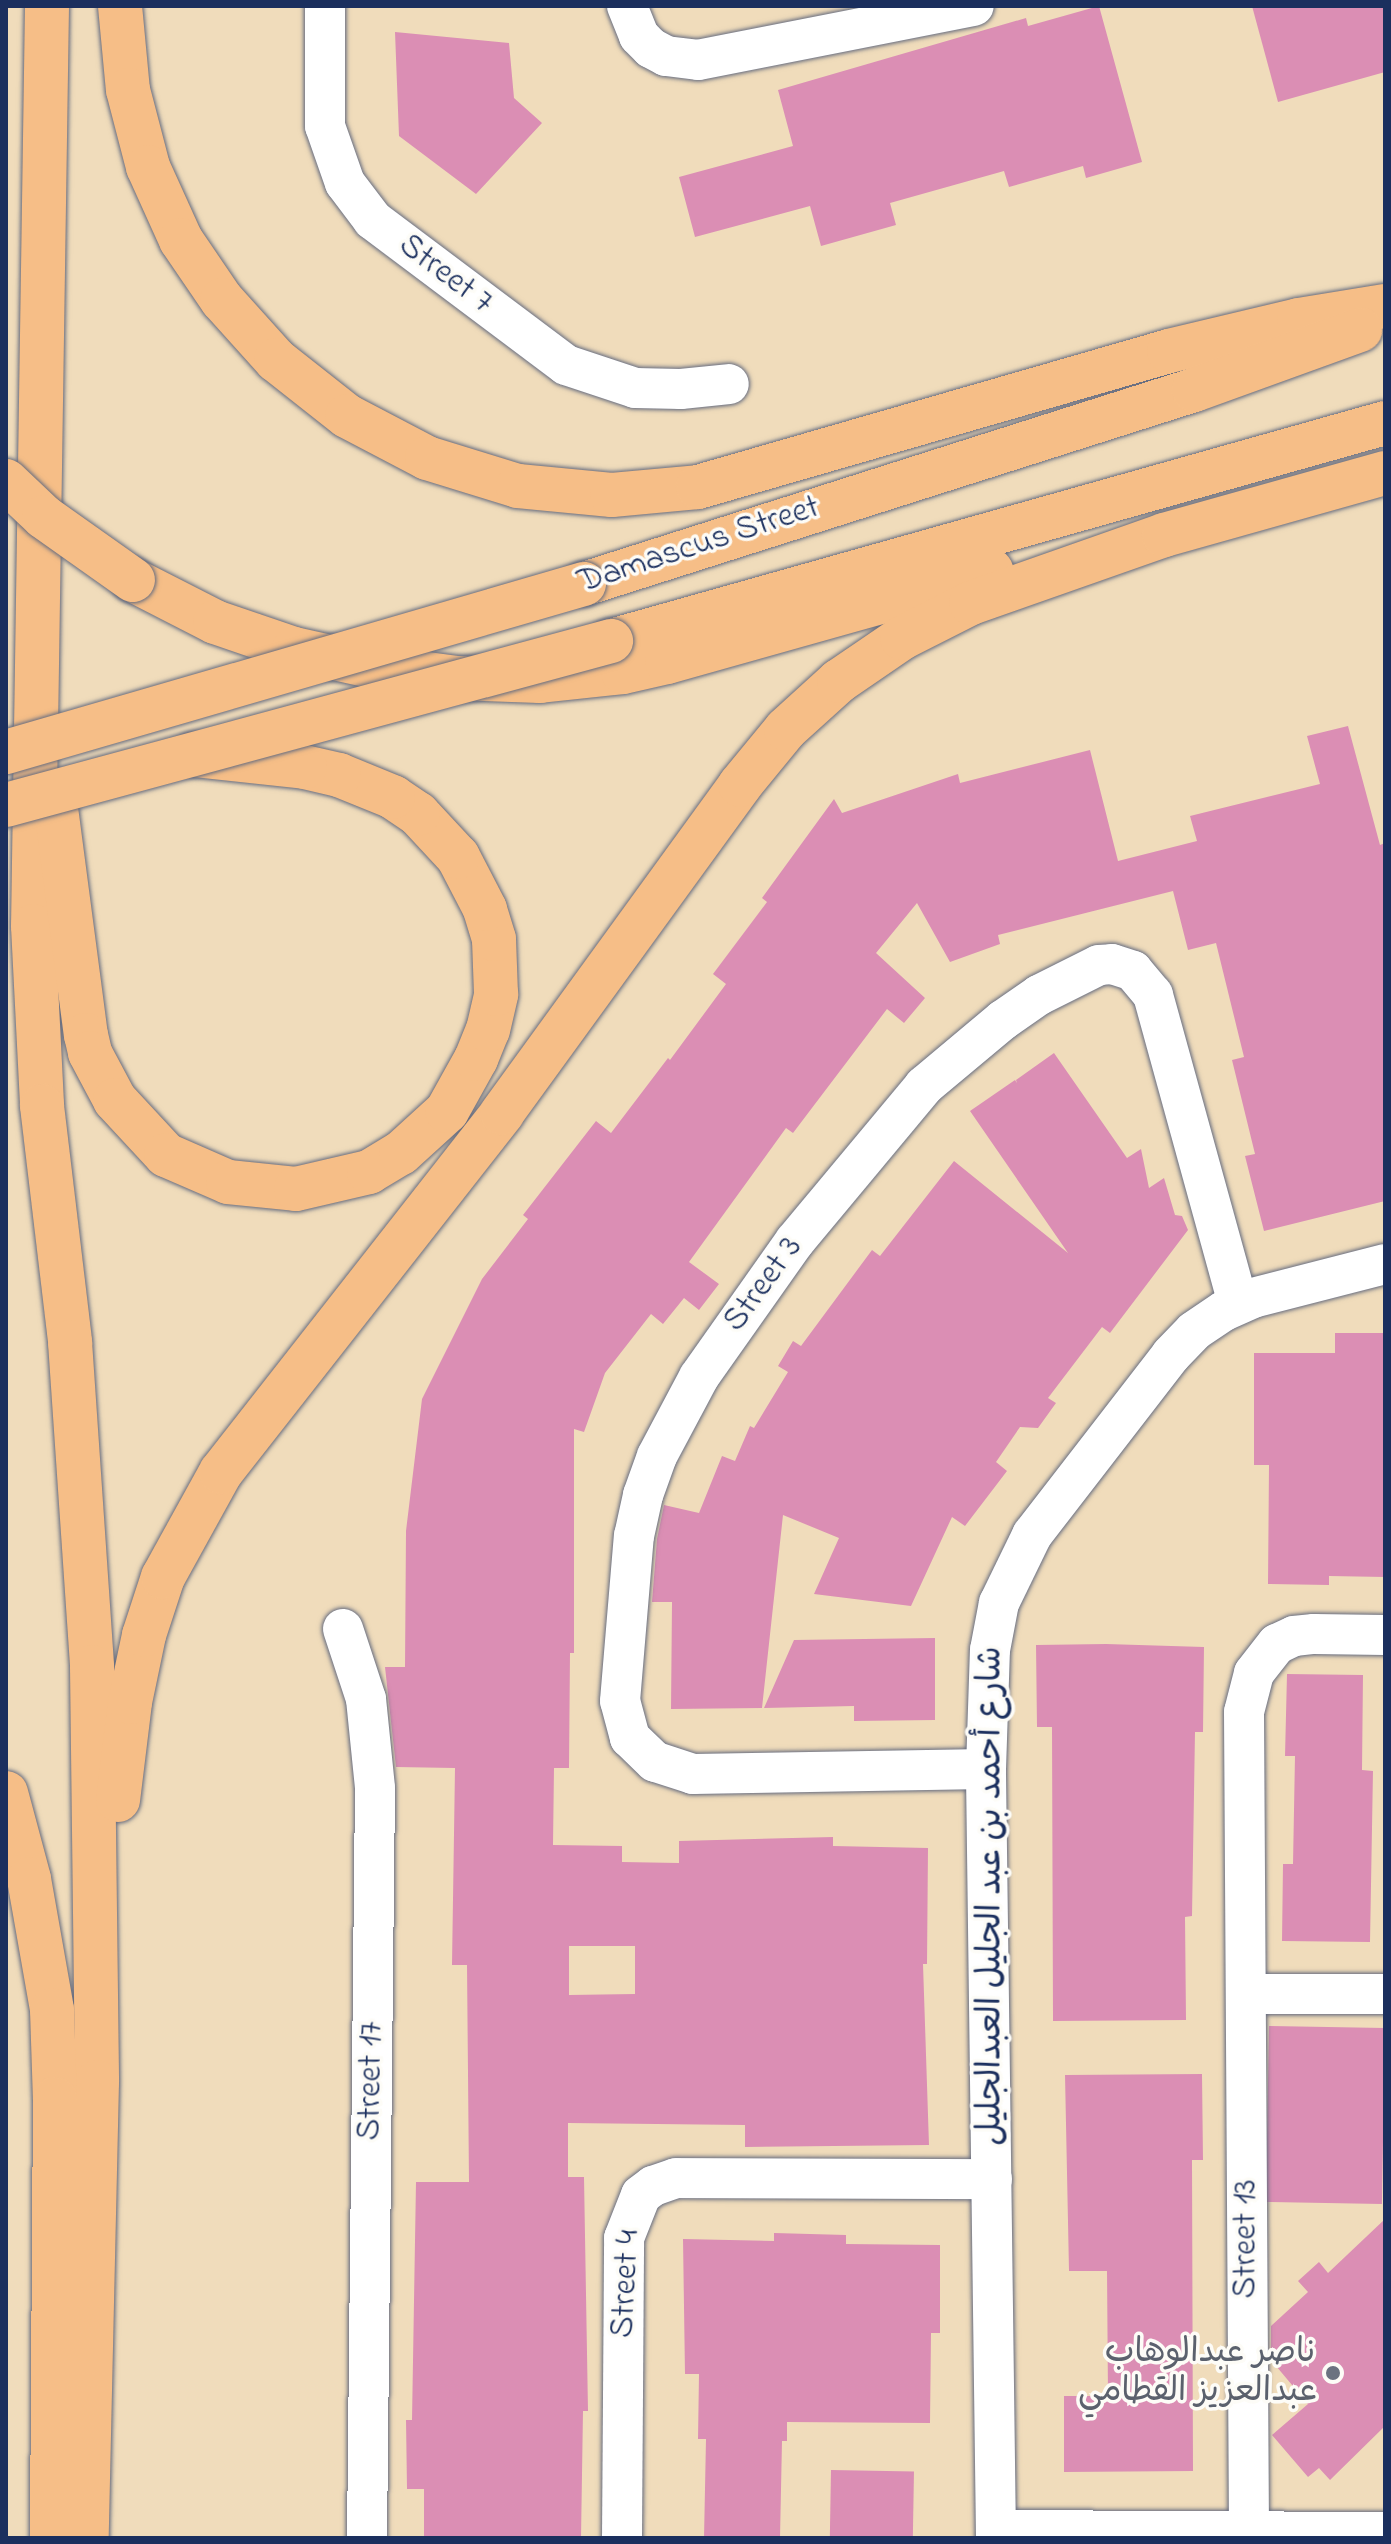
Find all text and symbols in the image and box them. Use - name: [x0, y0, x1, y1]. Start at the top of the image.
- street label: Street 7: [390, 226, 500, 324]
- street label: Damascus Street: [573, 488, 825, 604]
- street label: Street 3: [716, 1229, 812, 1341]
- street label: شارع أحمد بن عبد الجليل العبدالجليل: [972, 1646, 1012, 2146]
- street label: Street 17: [351, 2021, 393, 2141]
- street label: Street 13: [1227, 2179, 1267, 2299]
- street label: Street 4: [604, 2229, 650, 2339]
- place label: ناصر عبدالوهاب عبدالعزيز القطامي: [1078, 2333, 1317, 2412]
- marker: ناصر عبدالوهاب عبدالعزيز القطامي: [1324, 2364, 1342, 2382]

